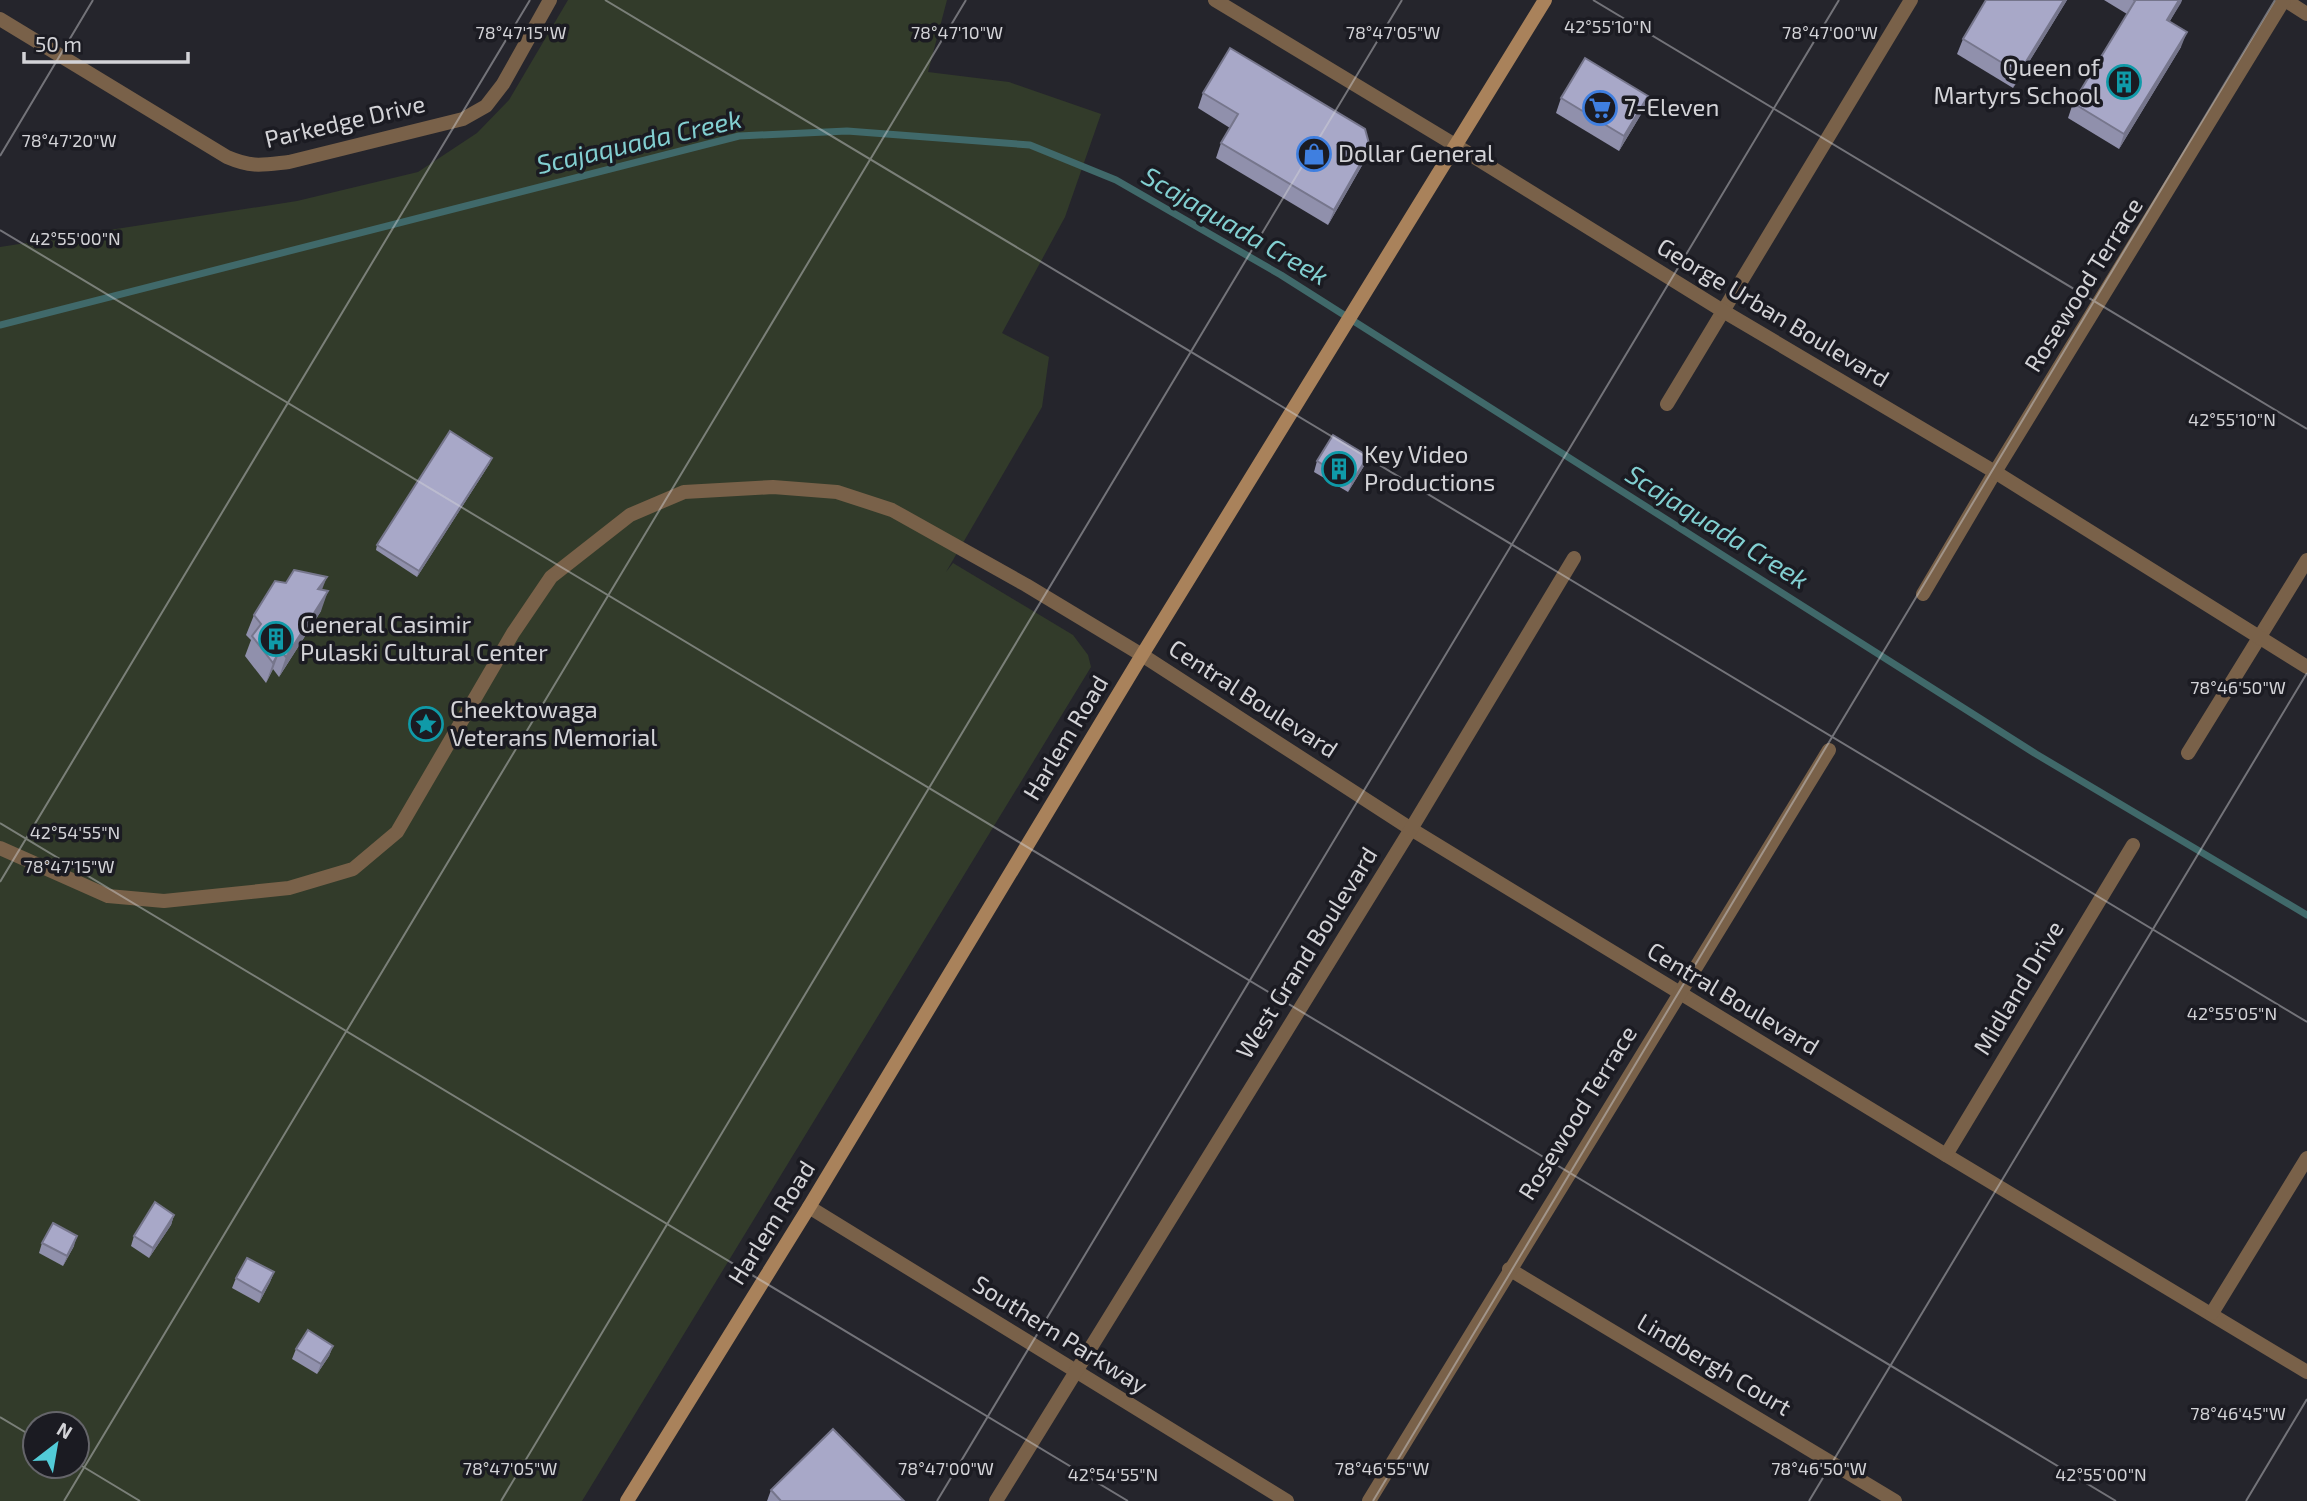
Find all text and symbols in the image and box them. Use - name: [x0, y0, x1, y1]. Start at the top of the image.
- text: 42°55'10"N: [1564, 15, 1652, 37]
- scale bar: [24, 21, 189, 65]
- text: 78°47'15"W: [476, 21, 566, 43]
- text: 78°47'10"W: [911, 21, 1003, 43]
- text: 78°47'05"W: [1346, 21, 1440, 43]
- text: 78°47'00"W: [1782, 21, 1878, 43]
- text: 50 m: [35, 31, 82, 56]
- place label: Queen of Martyrs School: [1934, 52, 2101, 109]
- building icon: Queen of Martyrs School: [2105, 63, 2143, 101]
- street label: Parkedge Drive: [262, 88, 428, 153]
- supermarket icon: 7-Eleven: [1581, 89, 1619, 127]
- place label: 7-Eleven: [1624, 92, 1719, 121]
- water label: Scajaquada Creek: [533, 102, 744, 179]
- text: 78°47'20"W: [21, 129, 117, 151]
- shop icon: Dollar General: [1295, 135, 1333, 173]
- place label: Dollar General: [1338, 138, 1494, 167]
- water label: Scajaquada Creek: [1137, 159, 1334, 290]
- street label: Rosewood Terrace: [2017, 192, 2148, 377]
- text: 42°55'00"N: [29, 227, 121, 249]
- street label: George Urban Boulevard: [1653, 231, 1895, 393]
- text: 42°55'10"N: [2188, 408, 2276, 430]
- place label: Key Video Productions: [1364, 439, 1495, 496]
- building icon: Key Video Productions: [1320, 450, 1358, 488]
- water label: Scajaquada Creek: [1621, 457, 1815, 594]
- place label: General Casimir Pulaski Cultural Center: [300, 609, 548, 666]
- building icon: General Casimir Pulaski Cultural Center: [257, 620, 295, 658]
- street label: Central Boulevard: [1164, 632, 1344, 763]
- street label: Harlem Road: [1016, 670, 1113, 805]
- text: 78°46'50"W: [2190, 676, 2286, 698]
- place label: Cheektowaga Veterans Memorial: [450, 694, 657, 751]
- place icon: Cheektowaga Veterans Memorial: [407, 705, 445, 743]
- text: 42°54'55"N: [30, 821, 120, 843]
- street label: West Grand Boulevard: [1229, 841, 1383, 1063]
- text: 78°47'15"W: [24, 855, 114, 877]
- street label: Midland Drive: [1966, 915, 2069, 1059]
- street label: Central Boulevard: [1643, 935, 1825, 1060]
- text: 42°55'05"N: [2187, 1002, 2277, 1024]
- street label: Rosewood Terrace: [1511, 1020, 1642, 1205]
- street label: Harlem Road: [721, 1155, 820, 1289]
- street label: Southern Parkway: [968, 1268, 1154, 1399]
- street label: Lindbergh Court: [1633, 1306, 1797, 1421]
- text: 78°46'45"W: [2190, 1402, 2286, 1424]
- north arrow: [21, 1410, 91, 1480]
- text: N: [53, 1417, 77, 1443]
- text: 78°47'05"W: [463, 1457, 557, 1479]
- text: 78°47'00"W: [898, 1457, 994, 1479]
- text: 78°46'55"W: [1335, 1457, 1429, 1479]
- text: 78°46'50"W: [1771, 1457, 1867, 1479]
- text: 42°54'55"N: [1068, 1463, 1158, 1485]
- text: 42°55'00"N: [2055, 1463, 2147, 1485]

